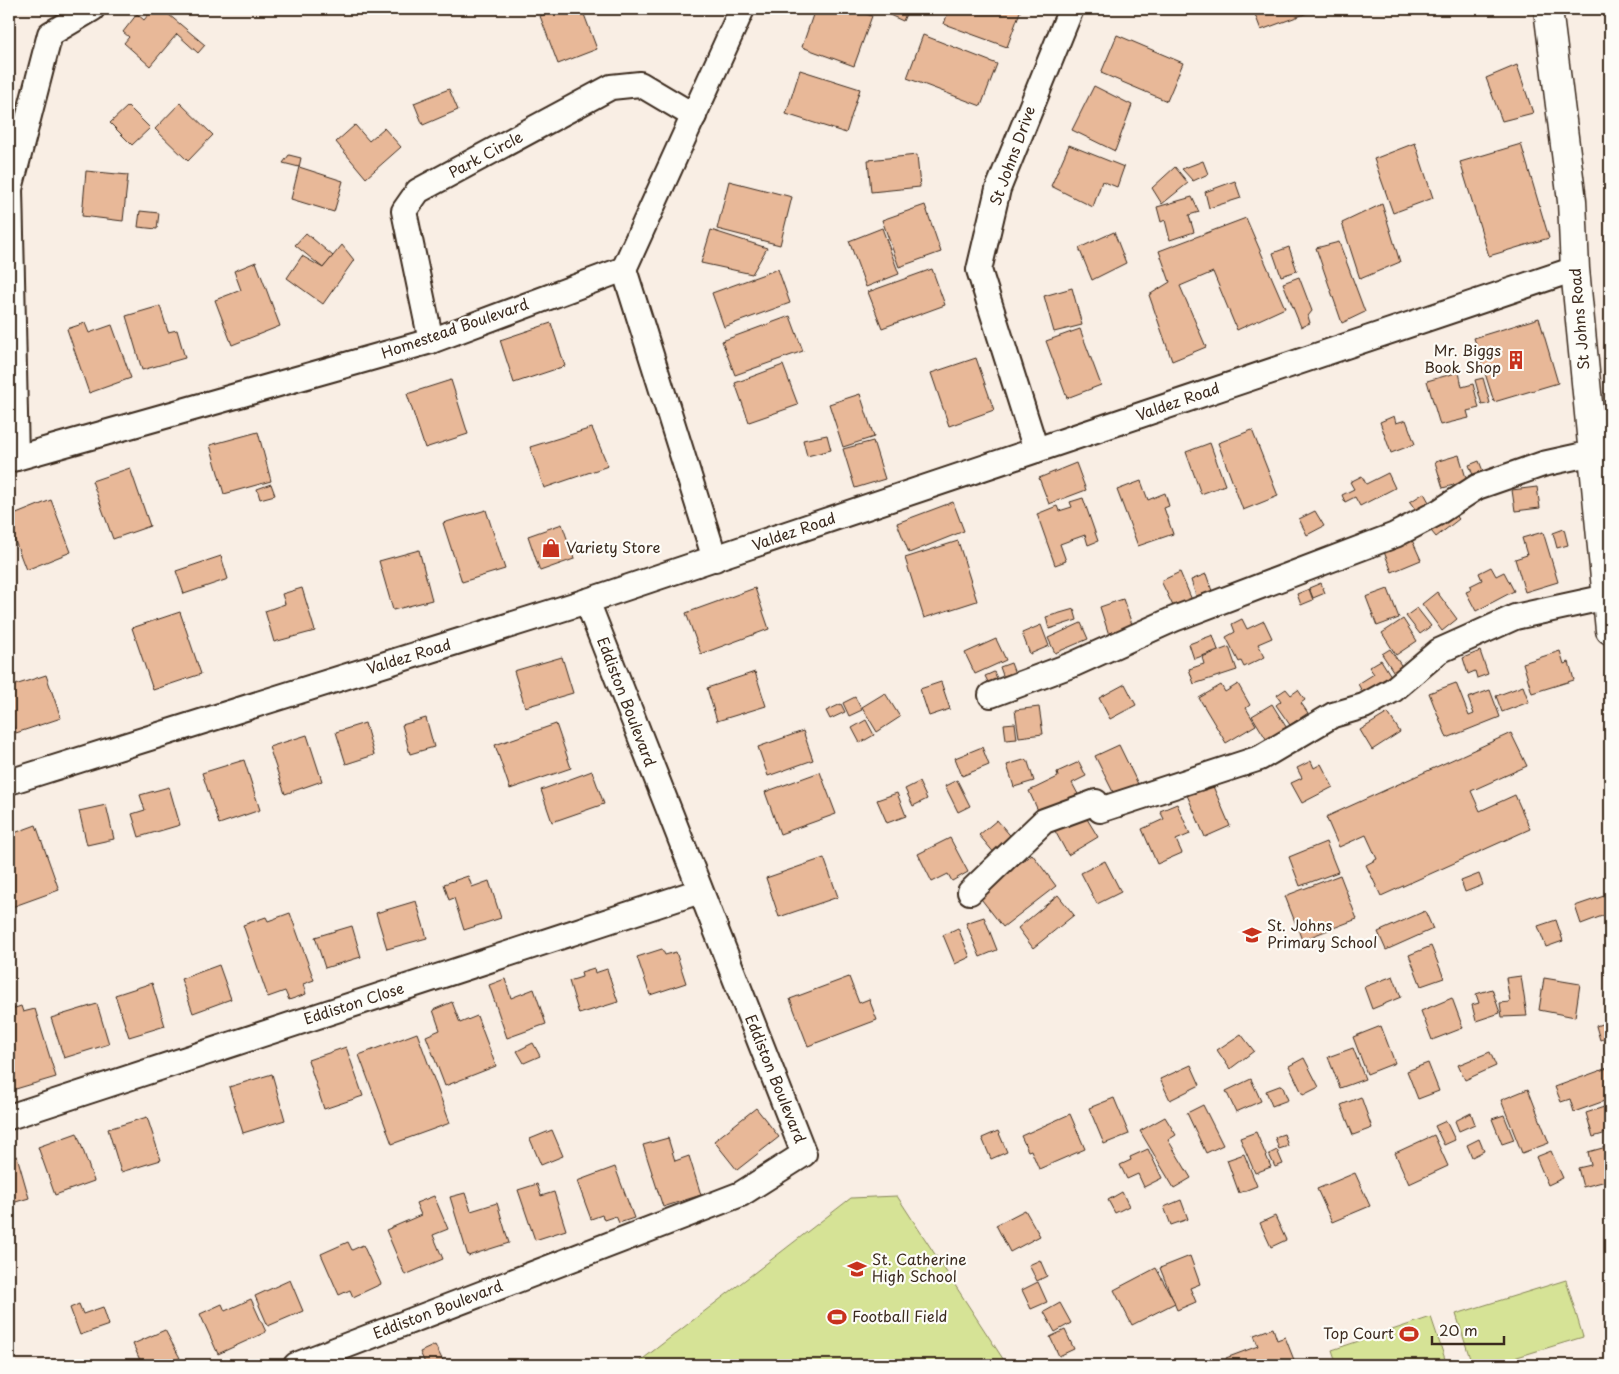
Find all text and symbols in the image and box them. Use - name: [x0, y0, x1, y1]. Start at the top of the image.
- street label: St Johns Drive: [983, 102, 1040, 209]
- street label: Park Circle: [444, 124, 527, 183]
- street label: St Johns Road: [1563, 267, 1594, 371]
- street label: Homestead Boulevard: [378, 292, 531, 364]
- place label: Mr. Biggs Book Shop: [1424, 338, 1501, 378]
- building icon: Mr. Biggs Book Shop: [1505, 349, 1527, 371]
- street label: Valdez Road: [1133, 376, 1222, 426]
- street label: Valdez Road: [749, 506, 838, 556]
- place label: Variety Store: [566, 535, 660, 558]
- shop icon: Variety Store: [540, 537, 562, 559]
- street label: Valdez Road: [364, 632, 454, 679]
- street label: Eddiston Boulevard: [592, 633, 663, 770]
- place label: St. Johns Primary School: [1267, 913, 1377, 953]
- school or university icon: St. Johns Primary School: [1241, 924, 1263, 946]
- street label: Eddiston Close: [300, 976, 407, 1030]
- street label: Eddiston Boulevard: [740, 1011, 813, 1146]
- place label: St. Catherine High School: [872, 1247, 967, 1287]
- school or university icon: St. Catherine High School: [846, 1258, 868, 1280]
- street label: Eddiston Boulevard: [369, 1273, 506, 1344]
- place label: Football Field: [852, 1304, 947, 1327]
- sports icon: Football Field: [826, 1306, 848, 1328]
- scale bar: [1432, 1314, 1504, 1346]
- text: 20 m: [1439, 1318, 1478, 1341]
- place label: Top Court: [1323, 1321, 1394, 1344]
- sports icon: Top Court: [1398, 1323, 1420, 1345]

